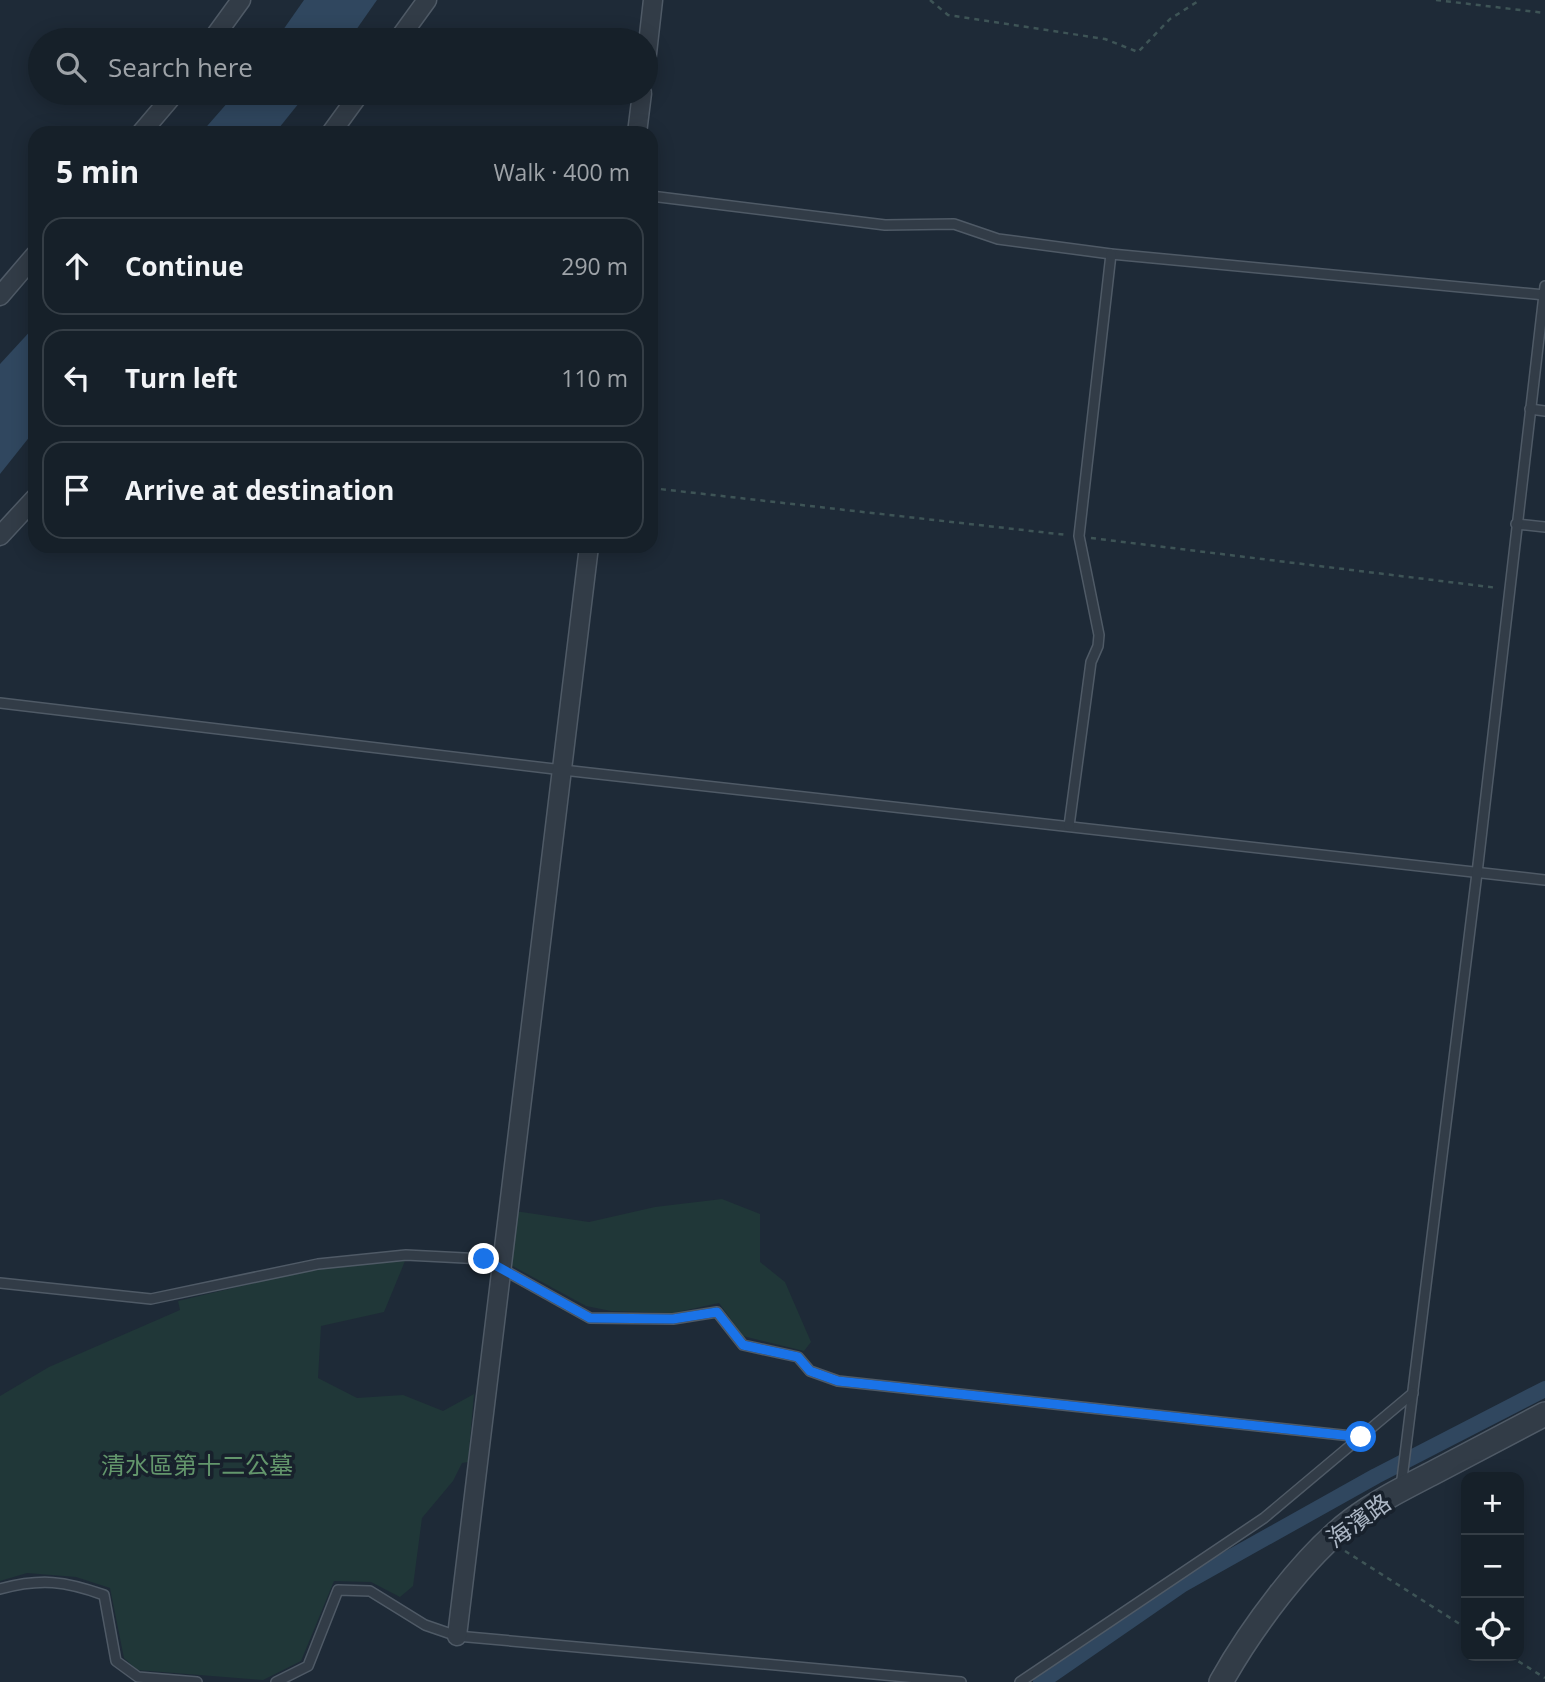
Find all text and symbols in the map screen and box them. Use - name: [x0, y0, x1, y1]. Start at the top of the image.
- search box: [28, 28, 658, 105]
- icon: search: [52, 48, 90, 86]
- text: Search here: [108, 49, 253, 85]
- text: 5 min: [56, 151, 139, 192]
- text: Walk · 400 m: [493, 156, 630, 188]
- icon: ahead: [58, 247, 96, 285]
- text: Continue: [125, 248, 244, 284]
- text: 290 m: [561, 250, 628, 282]
- icon: left: [58, 359, 96, 397]
- text: Turn left: [125, 360, 237, 396]
- text: 110 m: [561, 362, 628, 394]
- icon: arrive: [58, 471, 96, 509]
- text: Arrive at destination: [125, 472, 394, 508]
- route end: [468, 1243, 499, 1274]
- route start: [1345, 1421, 1376, 1452]
- park label: 清水區第十二公墓: [101, 1448, 293, 1481]
- map controls: [1461, 1472, 1524, 1661]
- button: +: [1461, 1472, 1524, 1535]
- street label: 海濱路: [1319, 1485, 1397, 1554]
- button: −: [1461, 1535, 1524, 1598]
- button: locate: [1461, 1598, 1524, 1661]

